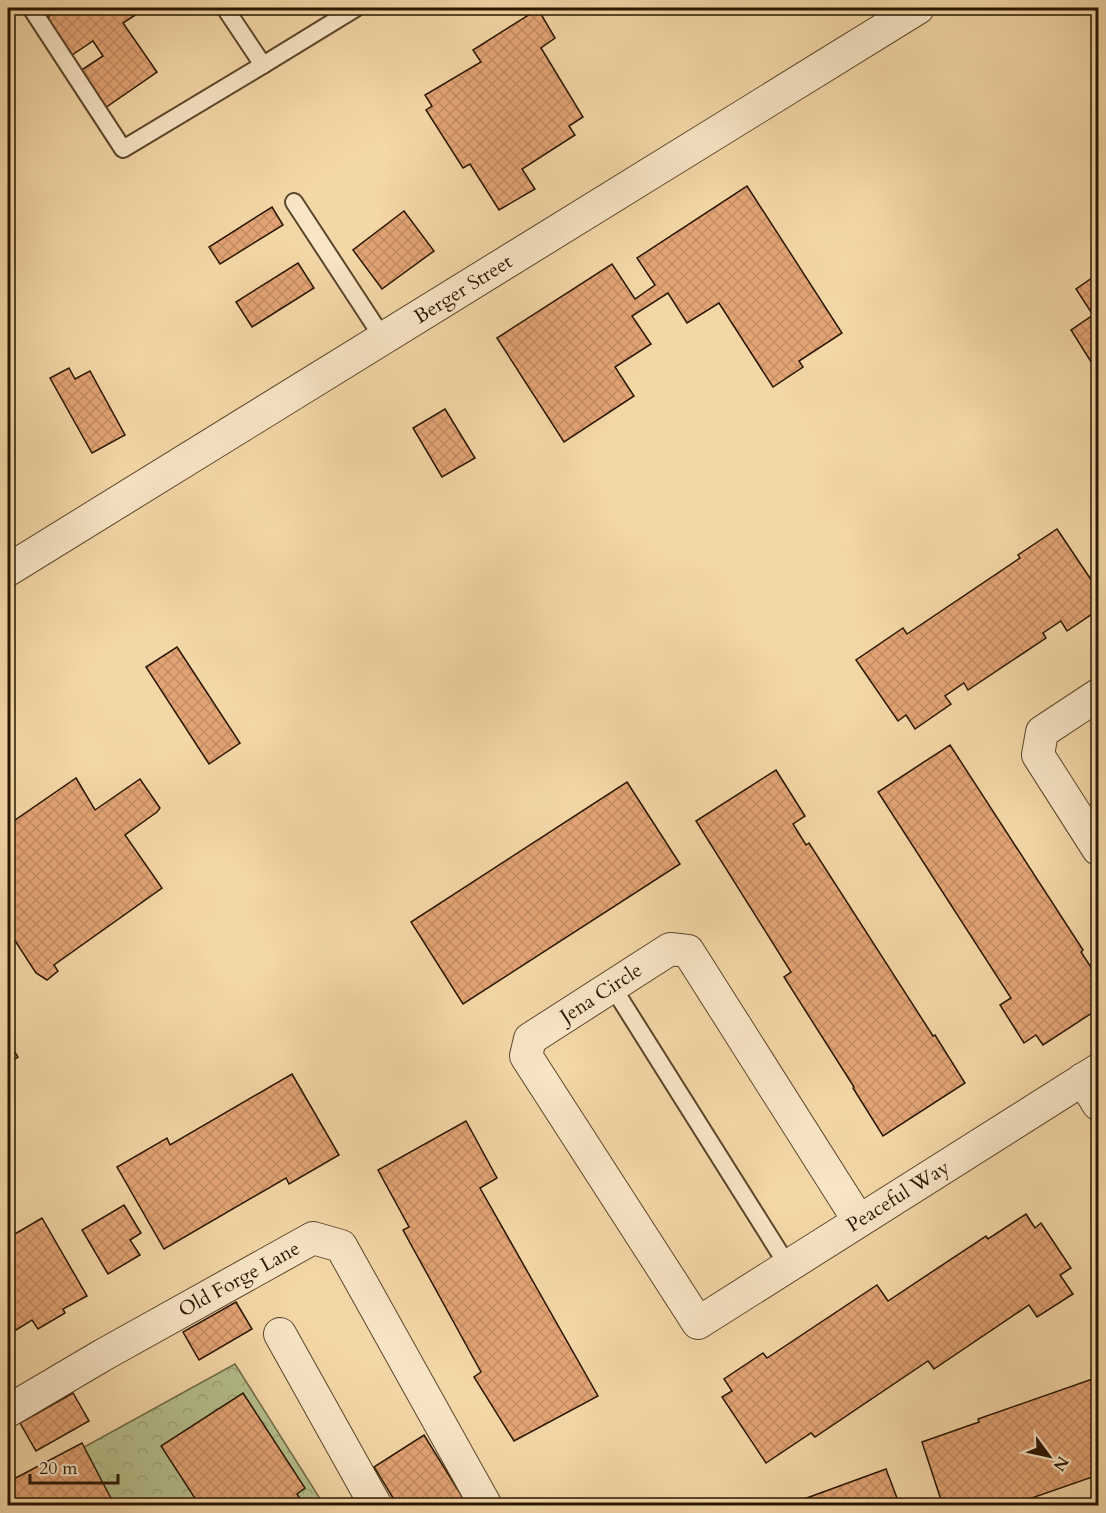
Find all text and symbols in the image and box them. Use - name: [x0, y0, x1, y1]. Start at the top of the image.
- street label: Berger Street: [409, 248, 518, 330]
- street label: Jena Circle: [552, 956, 647, 1031]
- street label: Peaceful Way: [841, 1153, 955, 1238]
- street label: Old Forge Lane: [174, 1235, 304, 1323]
- north arrow: [1019, 1426, 1079, 1486]
- scale bar: [30, 1447, 118, 1485]
- text: N: [1048, 1452, 1074, 1476]
- text: 20 m: [39, 1456, 78, 1481]

